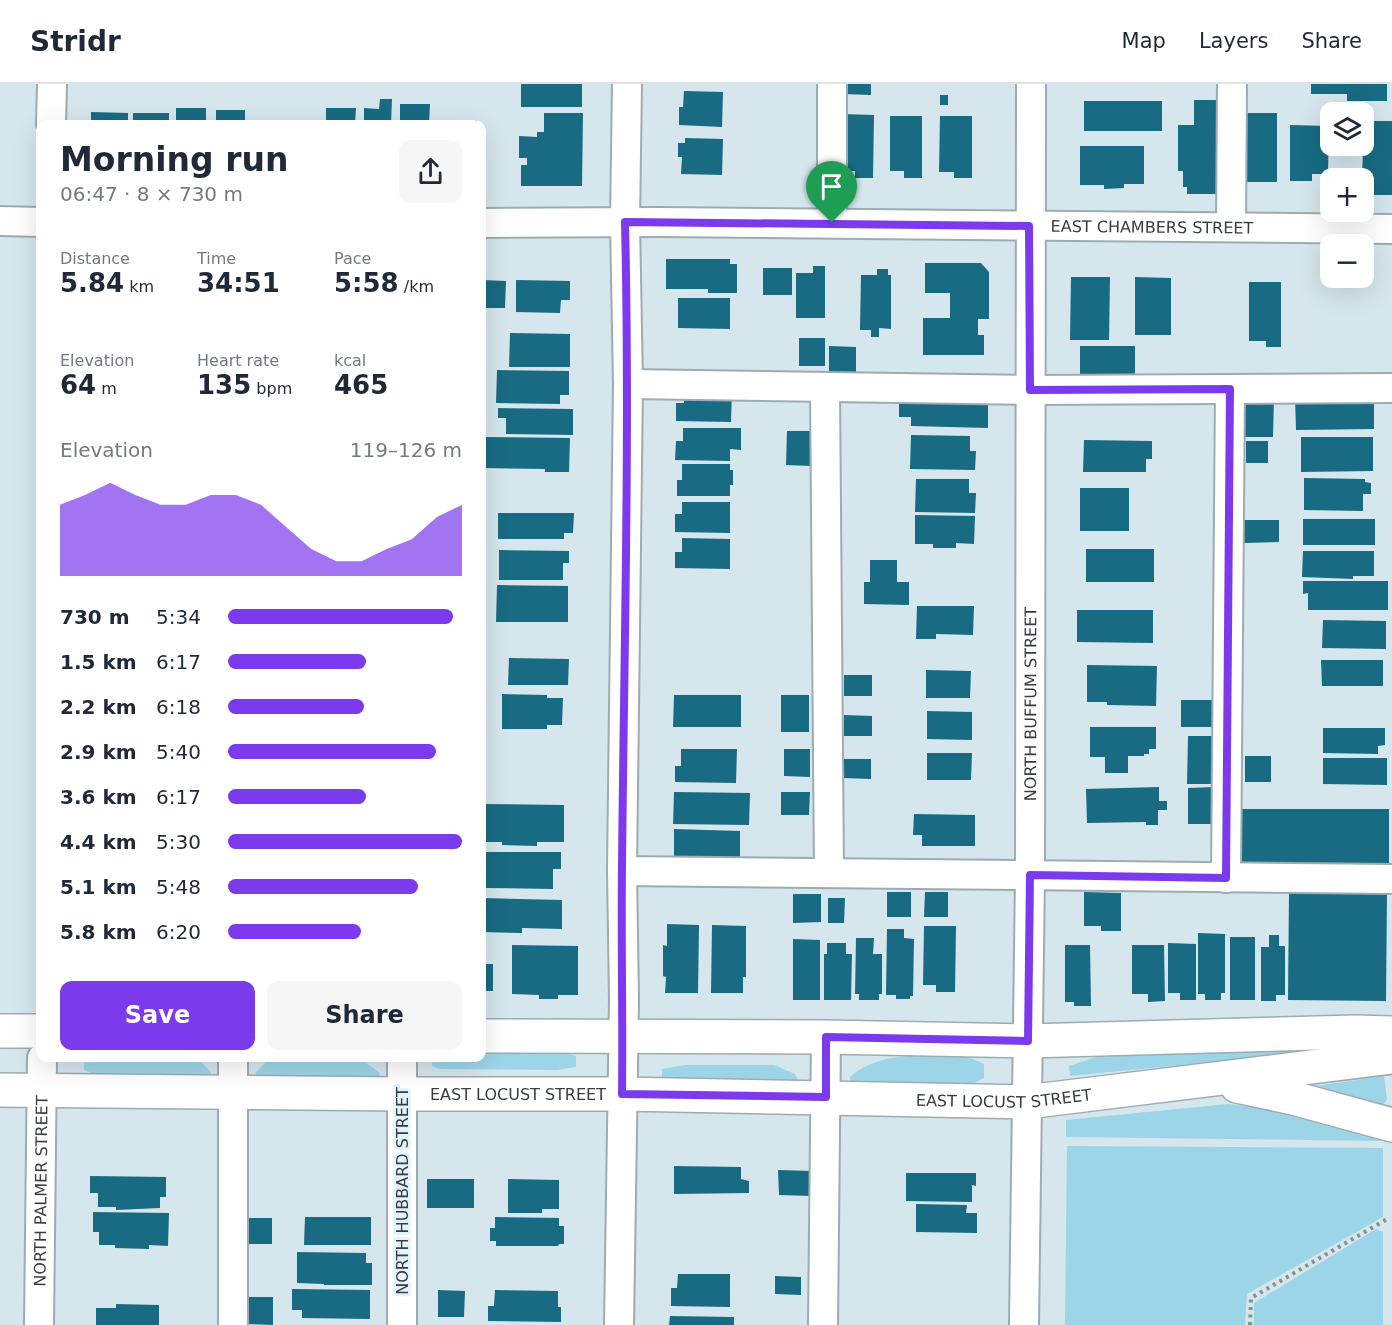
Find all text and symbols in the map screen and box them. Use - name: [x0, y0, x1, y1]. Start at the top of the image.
- text: Stridr: [30, 25, 121, 58]
- text: Map: [1122, 29, 1166, 53]
- text: Layers: [1199, 29, 1268, 53]
- text: Share: [1301, 29, 1362, 53]
- map controls: [1320, 102, 1374, 288]
- button: layers: [1320, 102, 1374, 156]
- text: Morning run: [60, 140, 288, 179]
- button: share: [399, 140, 462, 203]
- pin: [806, 161, 857, 223]
- button: +: [1320, 168, 1374, 222]
- icon: arrive: [815, 170, 848, 203]
- text: 06:47 · 8 × 730 m: [60, 182, 243, 206]
- street label: EAST CHAMBERS STREET: [1051, 216, 1254, 237]
- button: −: [1320, 234, 1374, 288]
- text: Distance: [60, 249, 130, 268]
- text: Time: [197, 249, 236, 268]
- text: Pace: [334, 249, 371, 268]
- text: 5.84: [60, 268, 124, 298]
- text: 34:51: [197, 268, 280, 298]
- text: 5:58: [334, 268, 399, 298]
- text: km: [124, 277, 154, 296]
- text: /km: [399, 277, 434, 296]
- text: Elevation: [60, 351, 134, 370]
- text: Heart rate: [197, 351, 279, 370]
- text: kcal: [334, 351, 366, 370]
- text: 64: [60, 370, 96, 400]
- text: 135: [197, 370, 251, 400]
- text: 465: [334, 370, 388, 400]
- text: m: [96, 379, 117, 398]
- text: bpm: [251, 379, 292, 398]
- text: Elevation: [60, 438, 153, 462]
- text: 119–126 m: [350, 438, 462, 462]
- text: 730 m: [60, 605, 130, 629]
- text: 5:34: [156, 605, 201, 629]
- street label: NORTH BUFFUM STREET: [1021, 607, 1040, 801]
- text: 1.5 km: [60, 650, 137, 674]
- text: 6:17: [156, 650, 201, 674]
- text: 2.2 km: [60, 695, 137, 719]
- text: 6:18: [156, 695, 201, 719]
- text: 2.9 km: [60, 740, 137, 764]
- text: 5:40: [156, 740, 201, 764]
- text: 3.6 km: [60, 785, 137, 809]
- text: 6:17: [156, 785, 201, 809]
- text: 4.4 km: [60, 830, 137, 854]
- text: 5:30: [156, 830, 201, 854]
- text: 5.1 km: [60, 875, 137, 899]
- text: 5:48: [156, 875, 201, 899]
- text: 5.8 km: [60, 920, 137, 944]
- text: 6:20: [156, 920, 201, 944]
- button: Save: [60, 981, 255, 1050]
- button: Share: [267, 981, 462, 1050]
- street label: EAST LOCUST STREET: [430, 1085, 606, 1104]
- street label: EAST LOCUST STREET: [916, 1085, 1093, 1112]
- street label: NORTH HUBBARD STREET: [393, 1087, 412, 1295]
- street label: NORTH PALMER STREET: [30, 1095, 51, 1287]

